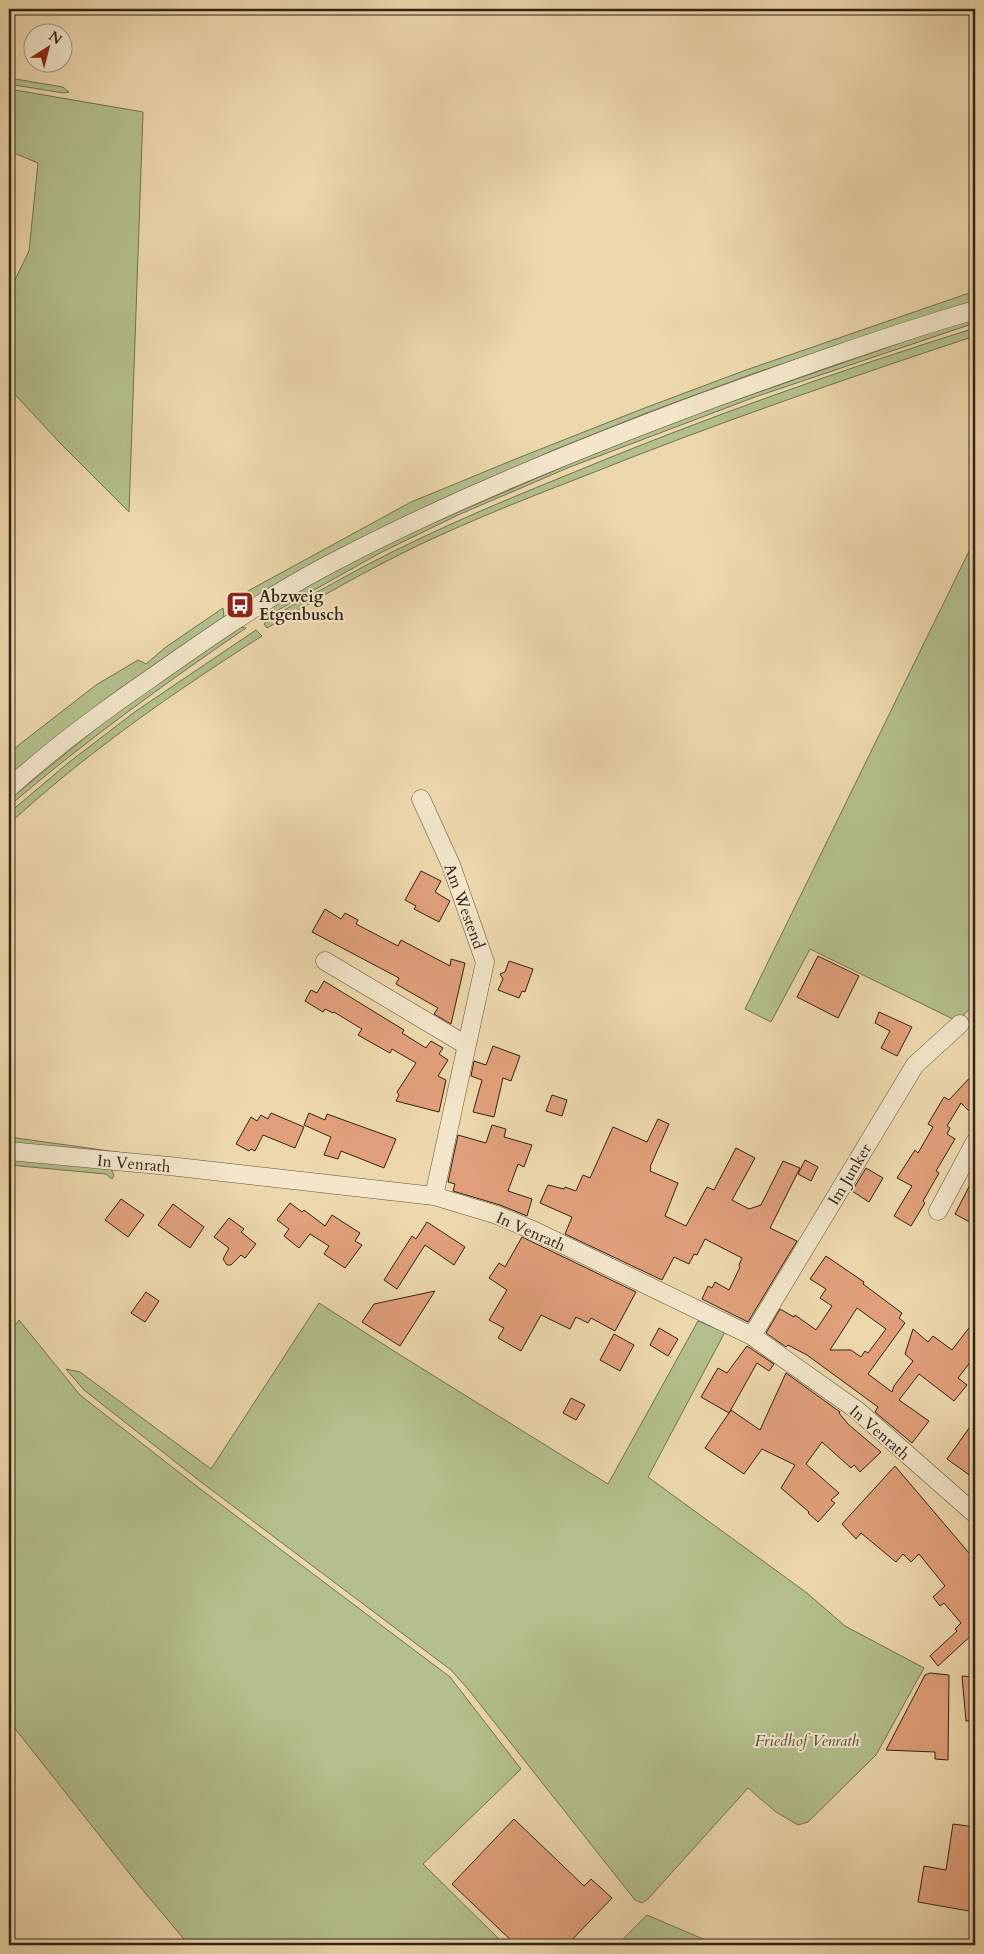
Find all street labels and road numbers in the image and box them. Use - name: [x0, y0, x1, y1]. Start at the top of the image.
- street label: Am Westend: [438, 861, 490, 953]
- street label: Im Junker: [823, 1139, 877, 1209]
- street label: In Venrath: [96, 1150, 172, 1178]
- street label: In Venrath: [493, 1207, 569, 1257]
- street label: In Venrath: [844, 1400, 914, 1465]

